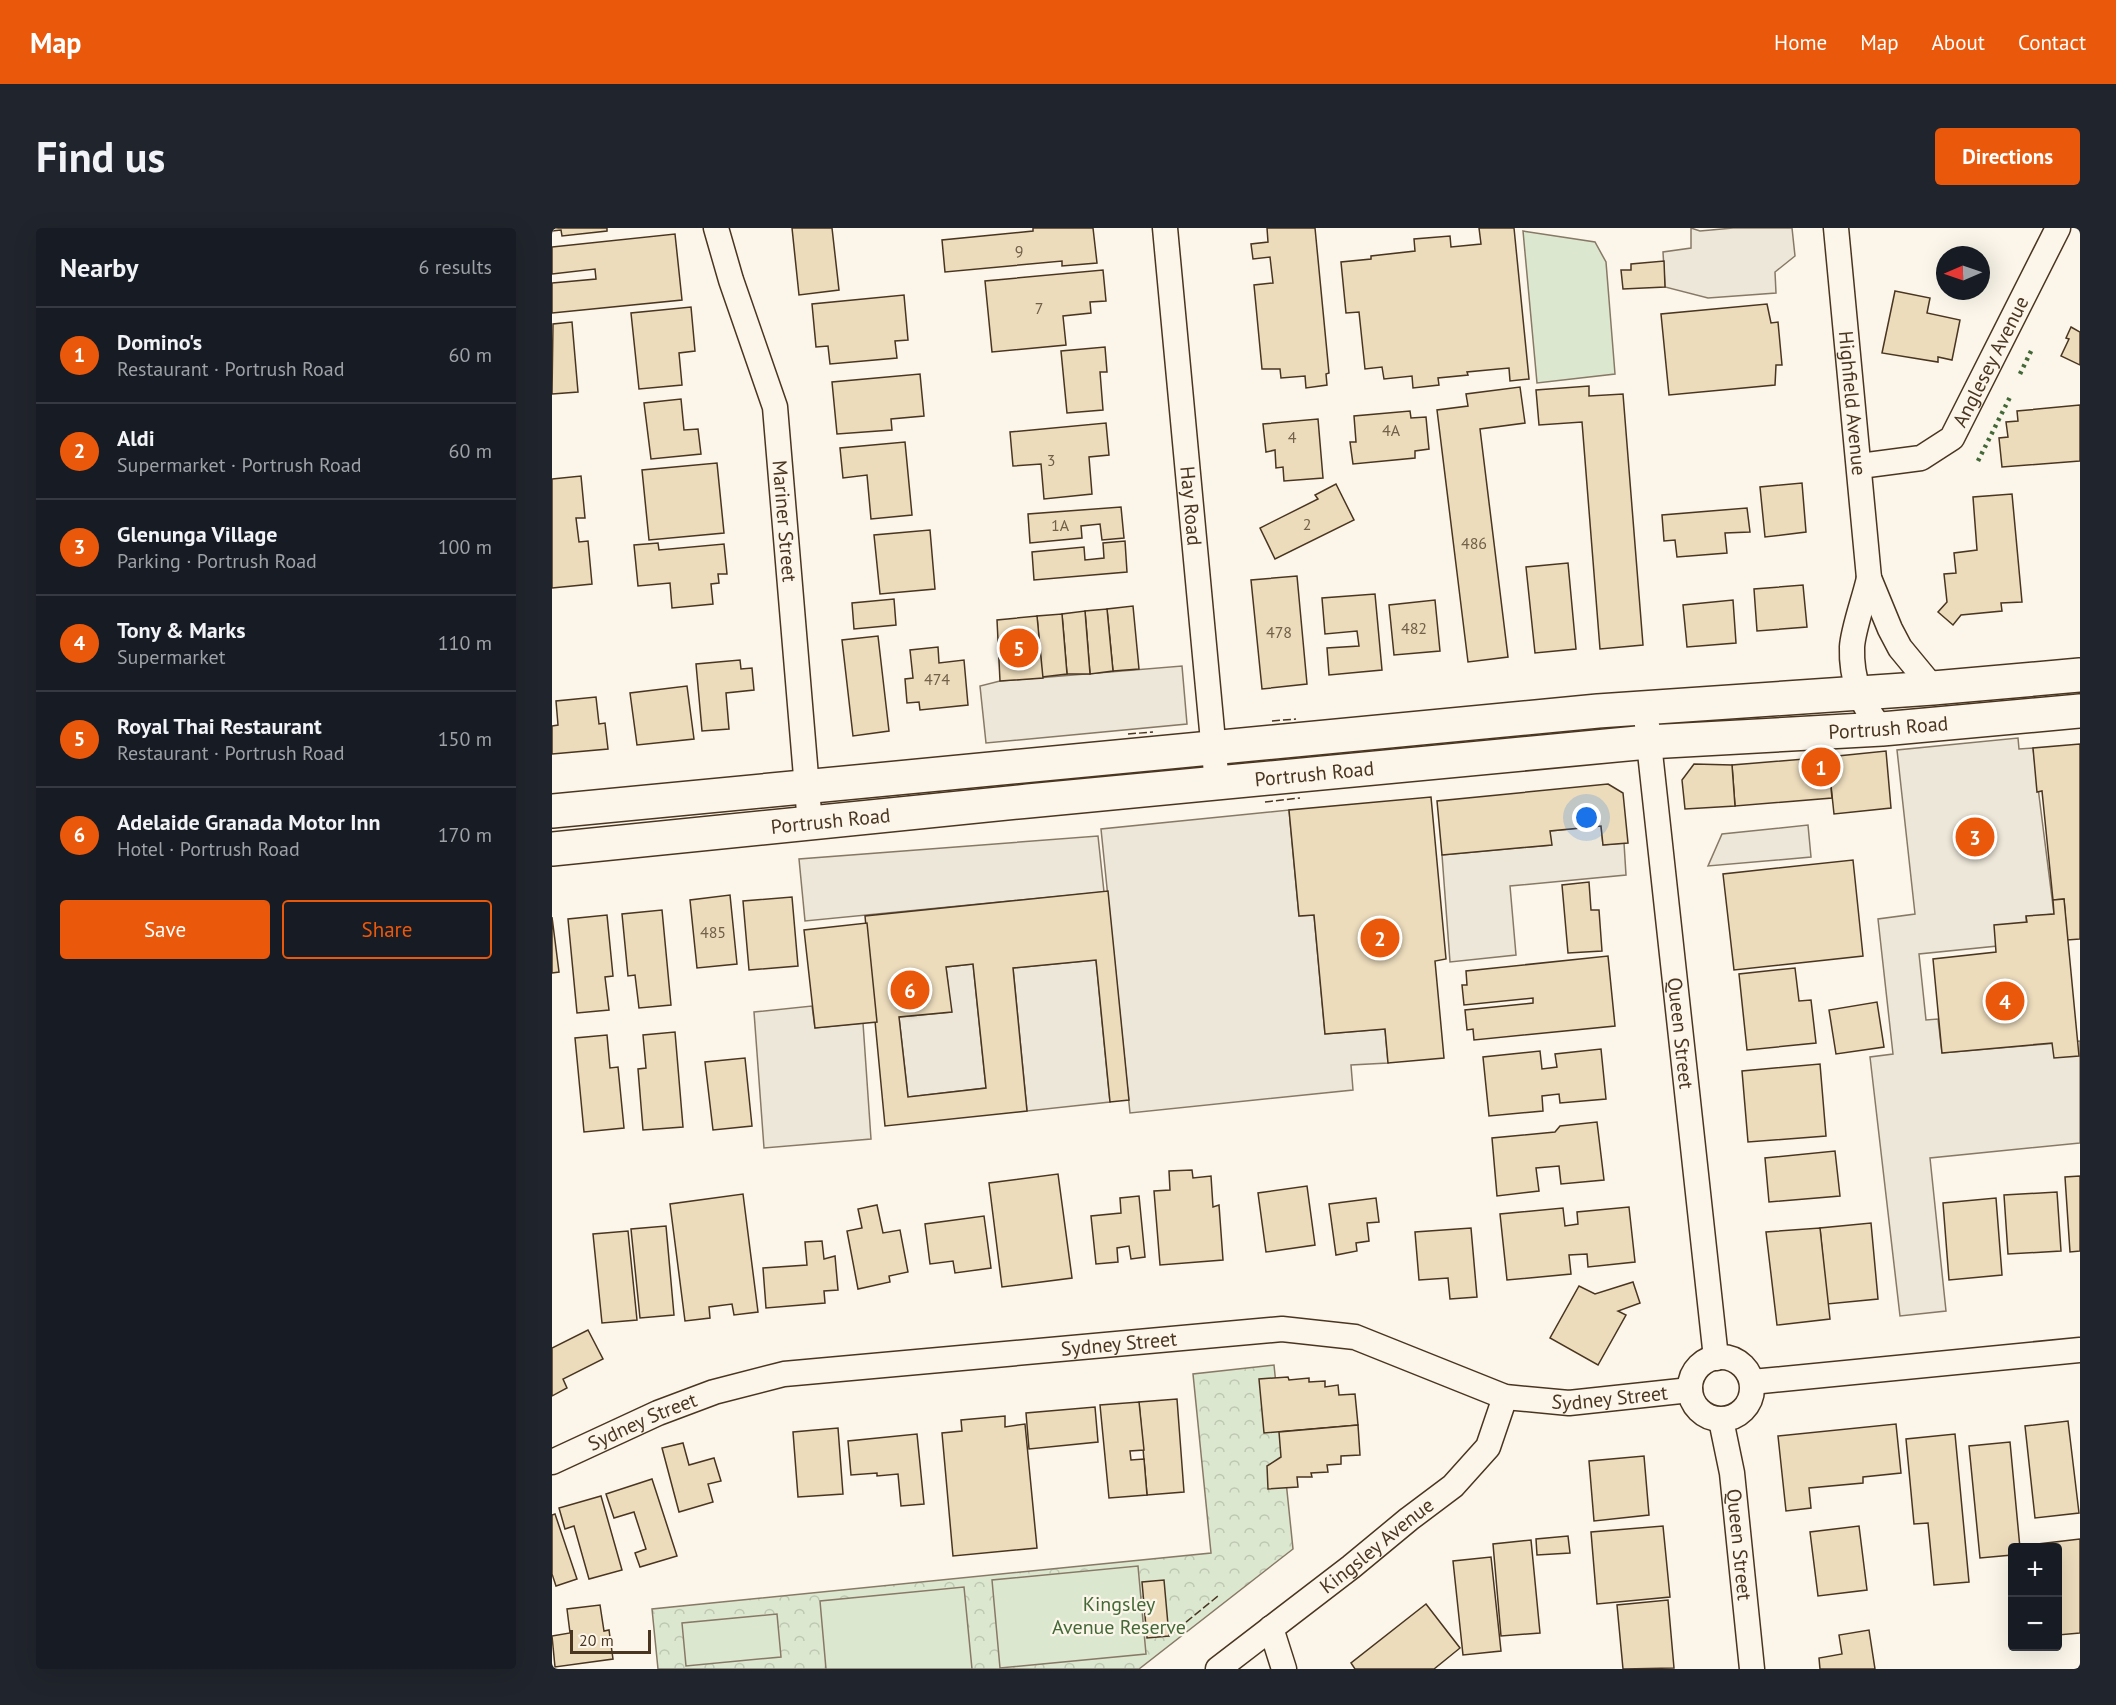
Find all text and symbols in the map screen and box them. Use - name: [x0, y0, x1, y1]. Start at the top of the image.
- text: Map: [30, 24, 81, 61]
- text: Home: [1774, 29, 1827, 56]
- text: Map: [1860, 29, 1899, 56]
- text: About: [1932, 29, 1985, 56]
- text: Contact: [2018, 29, 2086, 56]
- button: Directions: [1935, 128, 2080, 185]
- text: Find us: [36, 129, 165, 184]
- house number: 9: [1015, 241, 1023, 261]
- north arrow: [1936, 246, 1990, 300]
- text: Nearby: [60, 251, 138, 284]
- text: 6 results: [419, 254, 492, 280]
- street label: Anglesey Avenue: [1947, 292, 2034, 431]
- house number: 7: [1035, 298, 1043, 318]
- text: Domino's: [117, 328, 202, 356]
- street label: Highfield Avenue: [1833, 330, 1872, 477]
- text: 1: [74, 342, 85, 368]
- text: 60 m: [449, 342, 492, 368]
- text: Restaurant · Portrush Road: [117, 356, 344, 382]
- house number: 4A: [1382, 420, 1401, 440]
- text: Aldi: [117, 424, 155, 452]
- house number: 4: [1288, 427, 1297, 447]
- text: 2: [74, 438, 85, 464]
- text: 60 m: [449, 438, 492, 464]
- house number: 3: [1047, 450, 1055, 470]
- text: Supermarket · Portrush Road: [117, 452, 361, 478]
- street label: Mariner Street: [767, 459, 803, 583]
- street label: Hay Road: [1174, 465, 1208, 547]
- house number: 2: [1303, 514, 1311, 534]
- house number: 1A: [1051, 515, 1070, 535]
- text: Glenunga Village: [117, 520, 277, 548]
- house number: 486: [1461, 533, 1487, 553]
- text: 3: [74, 534, 85, 560]
- text: 100 m: [438, 534, 492, 560]
- text: Parking · Portrush Road: [117, 548, 317, 574]
- text: Tony & Marks: [117, 616, 246, 644]
- house number: 482: [1401, 618, 1427, 638]
- house number: 478: [1266, 622, 1292, 642]
- pin: 5: [1000, 626, 1038, 670]
- text: 4: [74, 630, 85, 656]
- text: 110 m: [438, 630, 492, 656]
- text: Supermarket: [117, 644, 225, 670]
- house number: 474: [924, 669, 950, 689]
- street label: Portrush Road: [1828, 710, 1949, 745]
- text: Royal Thai Restaurant: [117, 712, 322, 740]
- text: 5: [74, 726, 85, 752]
- text: 150 m: [438, 726, 492, 752]
- text: Restaurant · Portrush Road: [117, 740, 344, 766]
- pin: 1: [1802, 744, 1840, 790]
- street label: Portrush Road: [1253, 755, 1375, 792]
- street label: Portrush Road: [770, 802, 892, 840]
- your location: [1572, 803, 1601, 832]
- text: Adelaide Granada Motor Inn: [117, 808, 381, 836]
- pin: 3: [1956, 814, 1994, 860]
- text: 6: [74, 822, 85, 848]
- text: 170 m: [438, 822, 492, 848]
- text: Hotel · Portrush Road: [117, 836, 300, 862]
- button: Save: [60, 900, 270, 959]
- button: Share: [282, 900, 492, 959]
- pin: 2: [1360, 916, 1400, 960]
- house number: 485: [700, 922, 726, 942]
- pin: 6: [890, 968, 930, 1012]
- street label: Queen Street: [1662, 976, 1700, 1090]
- pin: 4: [1986, 978, 2024, 1024]
- street label: Sydney Street: [1060, 1326, 1178, 1362]
- street label: Sydney Street: [1550, 1379, 1669, 1416]
- street label: Sydney Street: [584, 1387, 701, 1457]
- street label: Queen Street: [1721, 1487, 1758, 1602]
- street label: Kingsley Avenue: [1314, 1492, 1439, 1599]
- map controls: [2008, 1543, 2062, 1651]
- button: +: [2008, 1543, 2062, 1597]
- park label: Kingsley Avenue Reserve: [1052, 1591, 1186, 1640]
- button: −: [2008, 1597, 2062, 1651]
- scale bar: [570, 1627, 651, 1654]
- text: 20 m: [579, 1630, 614, 1650]

